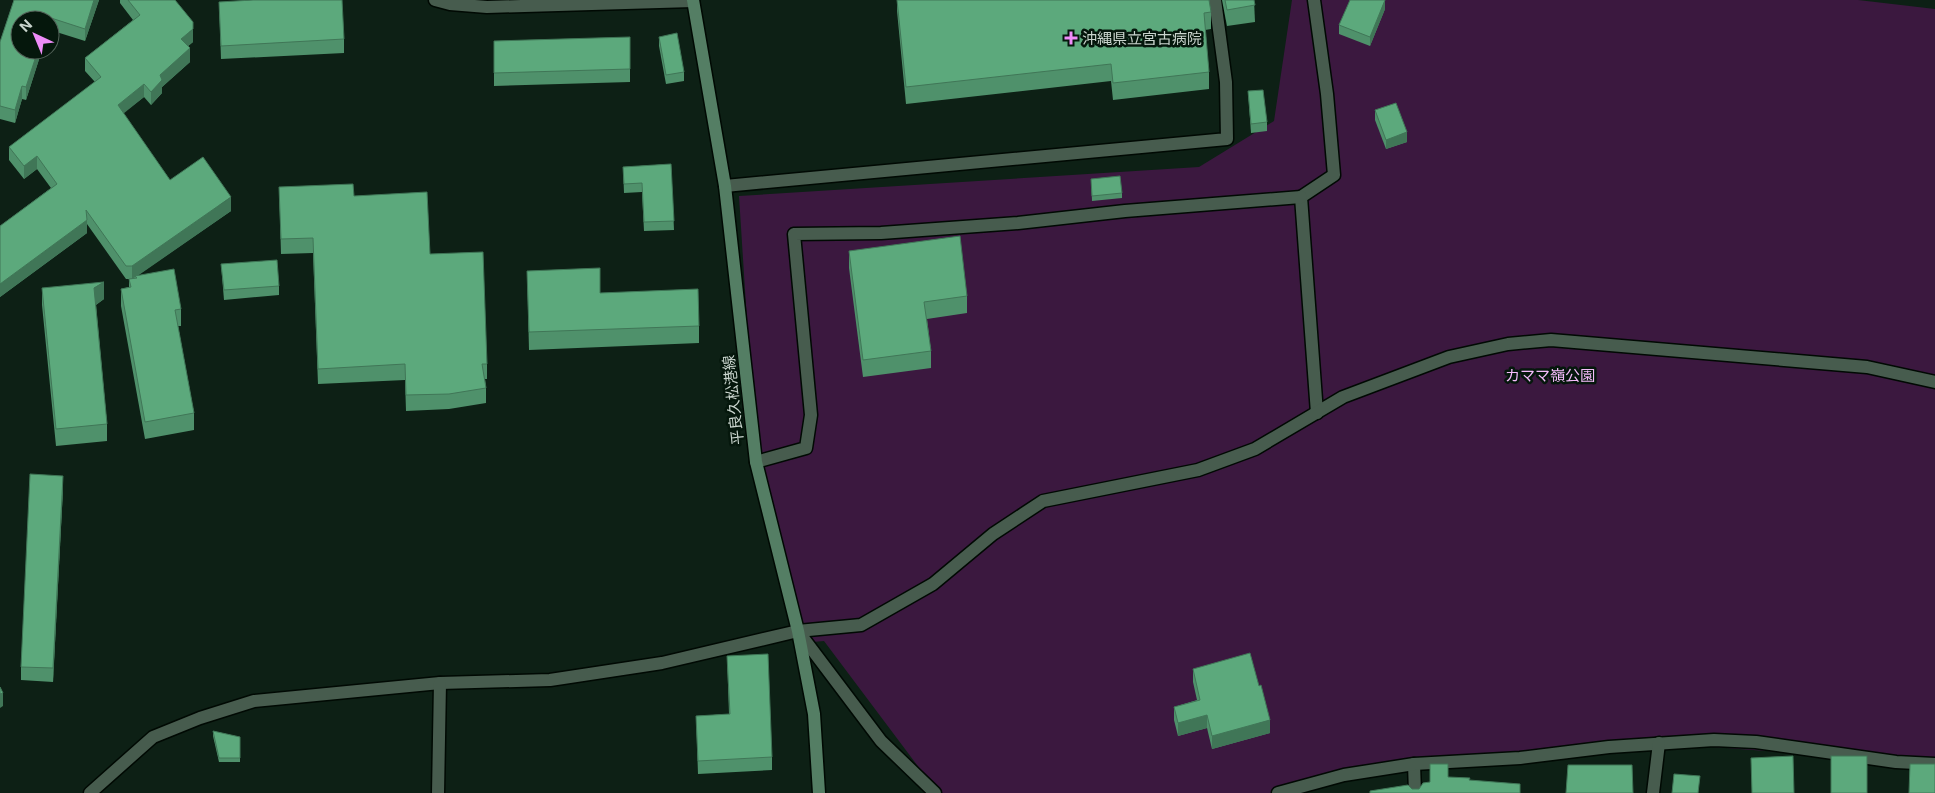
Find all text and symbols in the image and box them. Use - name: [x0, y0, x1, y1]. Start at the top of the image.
- north arrow: [10, 10, 60, 60]
- text: N: [16, 15, 35, 35]
- place label: 沖縄県立宮古病院: [1082, 29, 1202, 48]
- marker: 沖縄県立宮古病院: [1064, 31, 1078, 45]
- street label: 平良久松港線: [719, 354, 747, 446]
- park label: カママ嶺公園: [1505, 366, 1595, 385]

